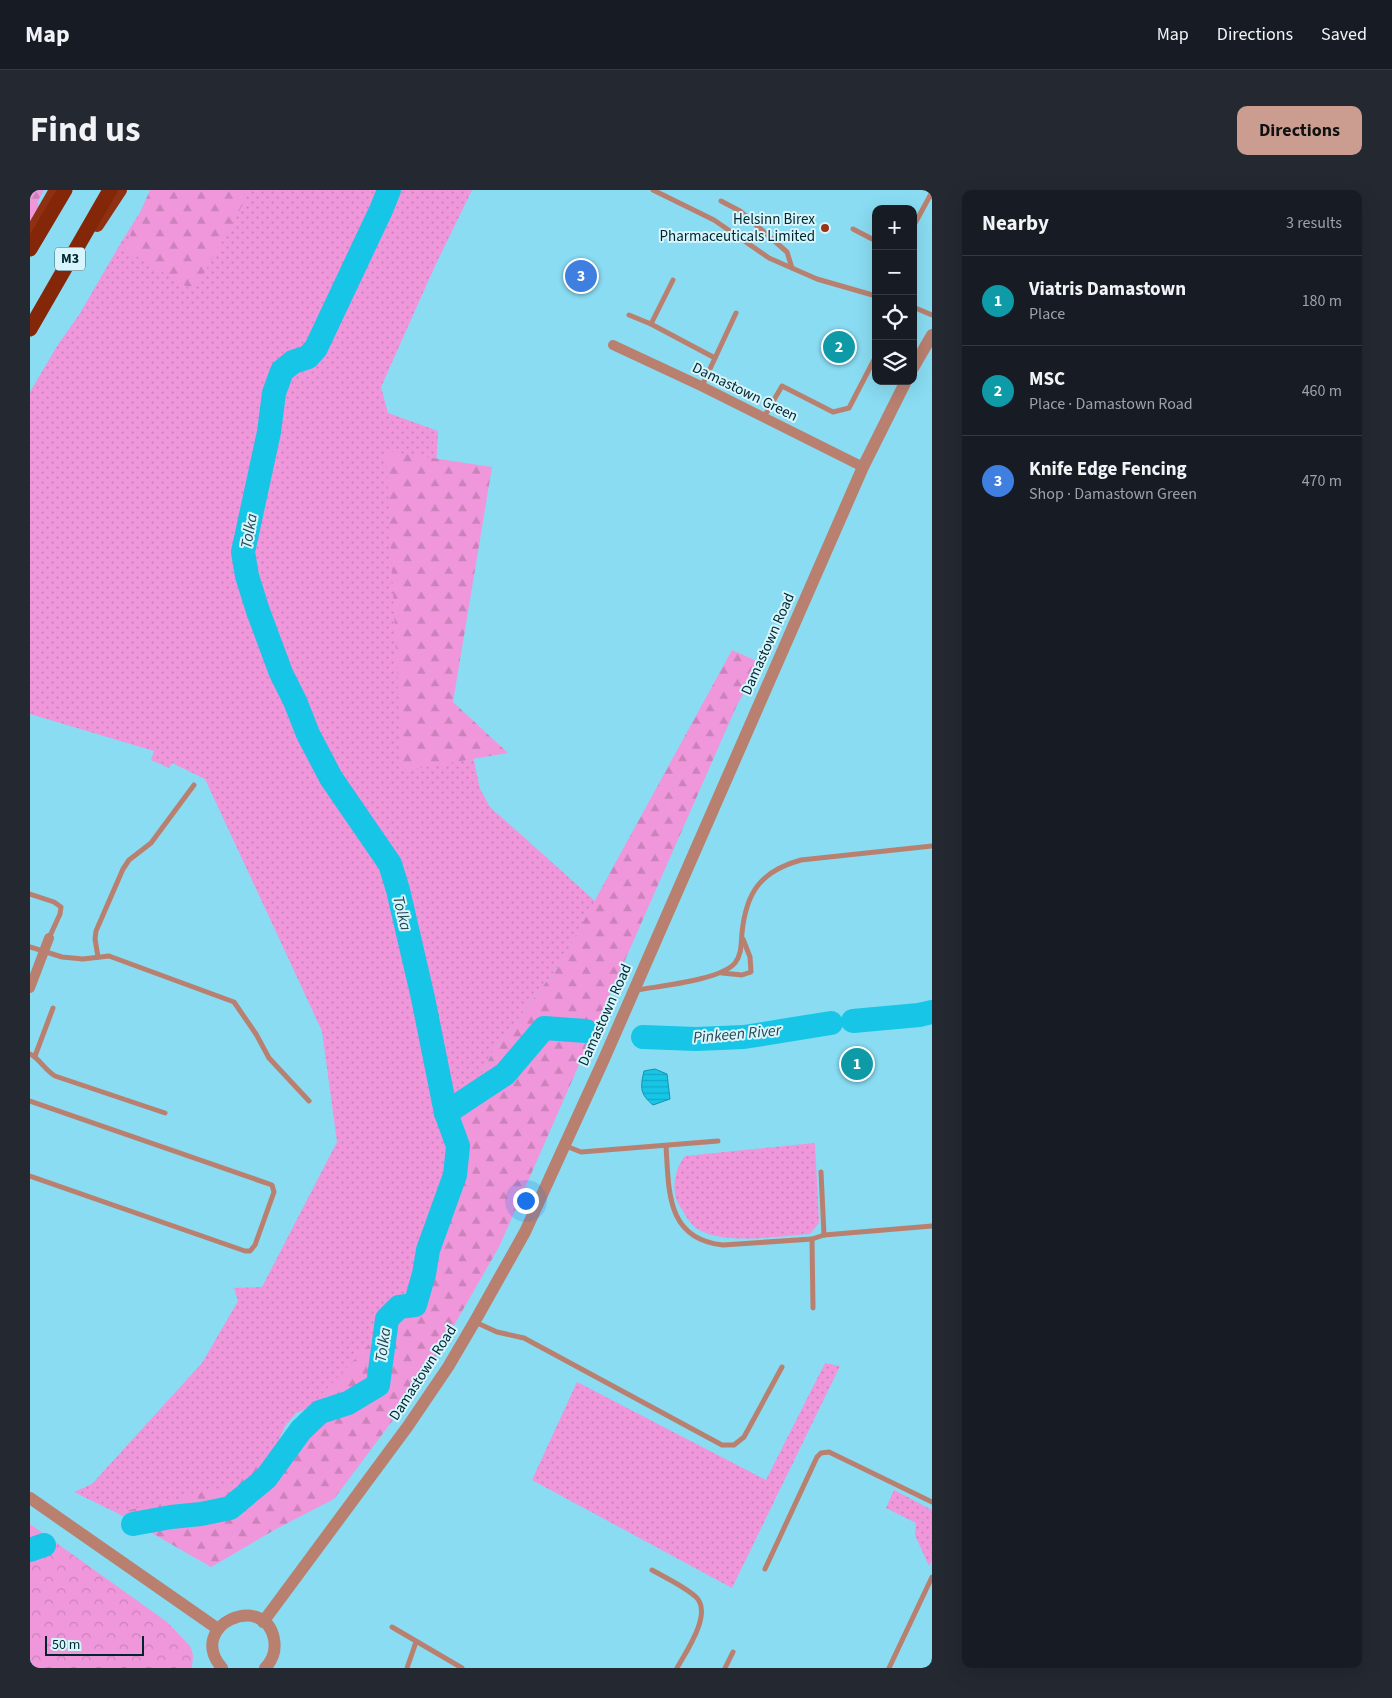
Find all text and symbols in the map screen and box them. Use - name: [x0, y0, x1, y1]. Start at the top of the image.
- text: Map: [25, 17, 70, 52]
- text: Map: [1157, 22, 1189, 47]
- text: Directions: [1217, 22, 1293, 47]
- text: Saved: [1321, 22, 1367, 47]
- text: Find us: [30, 105, 140, 155]
- button: Directions: [1237, 106, 1362, 155]
- map controls: [872, 205, 917, 385]
- button: +: [872, 205, 917, 250]
- text: Nearby: [982, 208, 1049, 238]
- place label: Helsinn Birex Pharmaceuticals Limited: [660, 209, 815, 247]
- text: 3 results: [1286, 212, 1342, 234]
- marker: Helsinn Birex Pharmaceuticals Limited: [819, 222, 831, 234]
- road number: M3: [55, 248, 85, 270]
- button: −: [872, 250, 917, 295]
- pin: 3: [565, 257, 597, 295]
- text: Viatris Damastown: [1029, 276, 1186, 303]
- text: 1: [994, 290, 1002, 312]
- text: 180 m: [1302, 290, 1342, 312]
- button: locate: [872, 295, 917, 340]
- text: Place: [1029, 303, 1065, 325]
- pin: 2: [823, 328, 855, 366]
- button: layers: [872, 340, 917, 385]
- street label: Damastown Green: [689, 357, 801, 427]
- text: MSC: [1029, 366, 1065, 393]
- text: 2: [994, 380, 1002, 402]
- text: 460 m: [1302, 380, 1342, 402]
- text: Place · Damastown Road: [1029, 393, 1193, 415]
- text: Knife Edge Fencing: [1029, 456, 1187, 483]
- text: 3: [994, 470, 1002, 492]
- text: 470 m: [1302, 470, 1342, 492]
- text: Shop · Damastown Green: [1029, 483, 1197, 505]
- water label: Tolka: [235, 511, 263, 550]
- street label: Damastown Road: [736, 590, 800, 698]
- water label: Tolka: [387, 893, 417, 933]
- street label: Damastown Road: [573, 961, 637, 1069]
- water label: Pinkeen River: [692, 1019, 783, 1049]
- pin: 1: [841, 1045, 873, 1083]
- your location: [513, 1188, 539, 1214]
- street label: Damastown Road: [384, 1321, 462, 1425]
- water label: Tolka: [370, 1326, 396, 1364]
- scale bar: [45, 1633, 144, 1656]
- text: 50 m: [52, 1635, 80, 1655]

